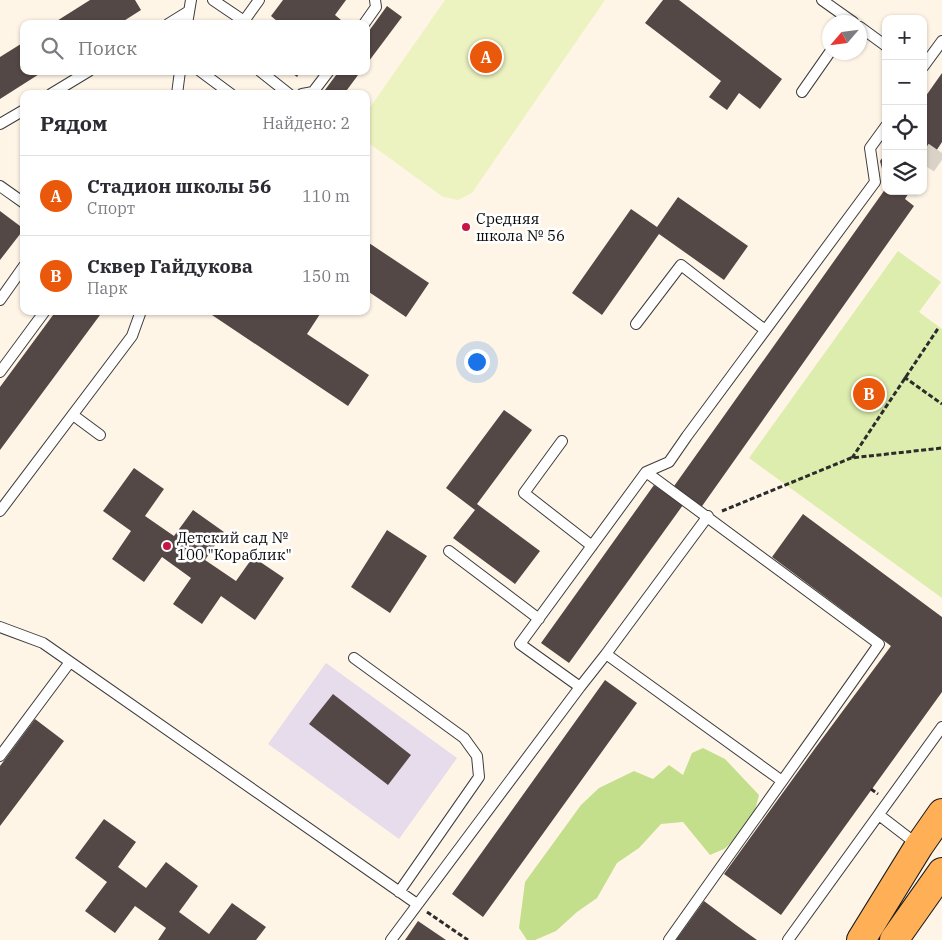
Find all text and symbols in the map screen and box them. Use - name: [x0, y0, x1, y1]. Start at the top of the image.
- north arrow: [822, 15, 867, 60]
- map controls: [882, 15, 927, 195]
- button: +: [882, 15, 927, 60]
- search box: [20, 20, 370, 75]
- icon: search: [38, 34, 66, 62]
- text: Поиск: [78, 36, 137, 60]
- pin: A: [470, 38, 502, 76]
- button: −: [882, 60, 927, 105]
- button: locate: [882, 105, 927, 150]
- text: Рядом: [40, 109, 108, 137]
- text: Найдено: 2: [262, 113, 350, 133]
- button: layers: [882, 150, 927, 195]
- text: Стадион школы 56: [87, 174, 271, 198]
- text: A: [50, 186, 62, 206]
- text: 110 m: [302, 186, 350, 206]
- text: Спорт: [87, 198, 135, 218]
- place label: Средняя школа № 56: [476, 209, 565, 245]
- marker: Средняя школа № 56: [460, 221, 472, 233]
- text: Сквер Гайдукова: [87, 254, 253, 278]
- text: B: [50, 266, 62, 286]
- text: 150 m: [302, 266, 350, 286]
- text: Парк: [87, 278, 127, 298]
- your location: [464, 349, 490, 375]
- pin: B: [853, 375, 885, 413]
- place label: Детский сад № 100 "Кораблик": [177, 528, 292, 564]
- marker: Детский сад № 100 "Кораблик": [161, 540, 173, 552]

